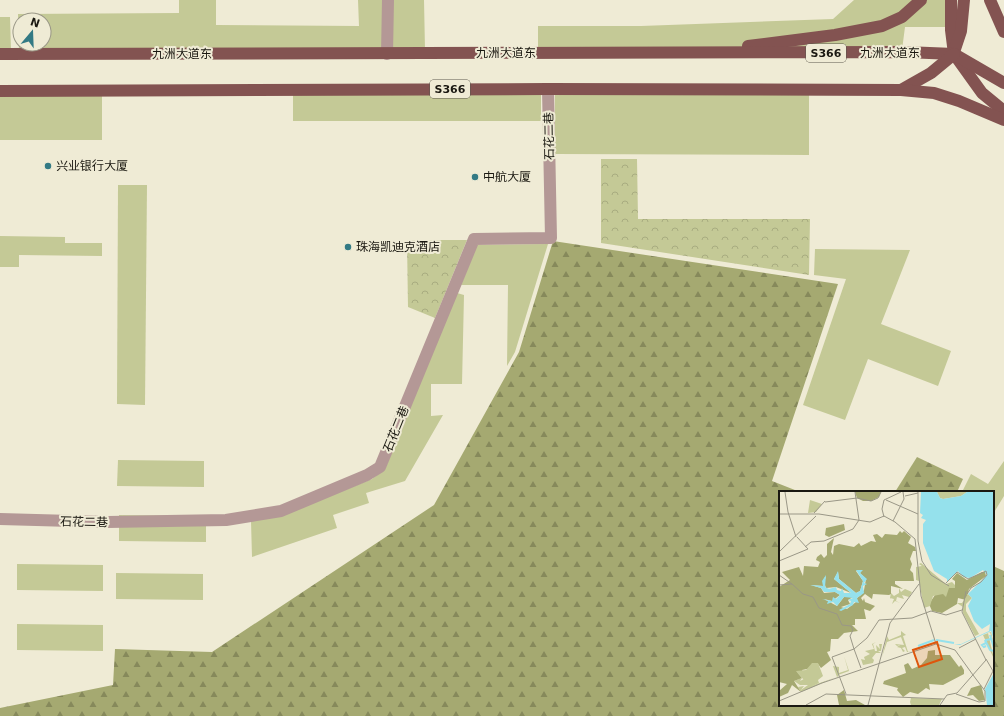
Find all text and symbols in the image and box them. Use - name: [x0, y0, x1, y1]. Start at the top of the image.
- north arrow: [12, 12, 52, 52]
- text: N: [29, 15, 42, 31]
- road number: S366: [806, 44, 846, 62]
- street label: 九洲大道东: [476, 46, 536, 60]
- street label: 九洲大道东: [860, 46, 920, 60]
- street label: 九洲大道东: [152, 47, 212, 61]
- road number: S366: [430, 80, 470, 98]
- street label: 石花二巷: [542, 112, 556, 160]
- place label: 兴业银行大厦: [56, 159, 128, 173]
- marker: 兴业银行大厦: [43, 161, 53, 171]
- place label: 中航大厦: [483, 170, 531, 184]
- marker: 中航大厦: [470, 172, 480, 182]
- place label: 珠海凯迪克酒店: [356, 240, 440, 254]
- marker: 珠海凯迪克酒店: [343, 242, 353, 252]
- street label: 石花二巷: [381, 404, 411, 454]
- inset map: [779, 491, 994, 706]
- street label: 石花二巷: [60, 515, 108, 529]

